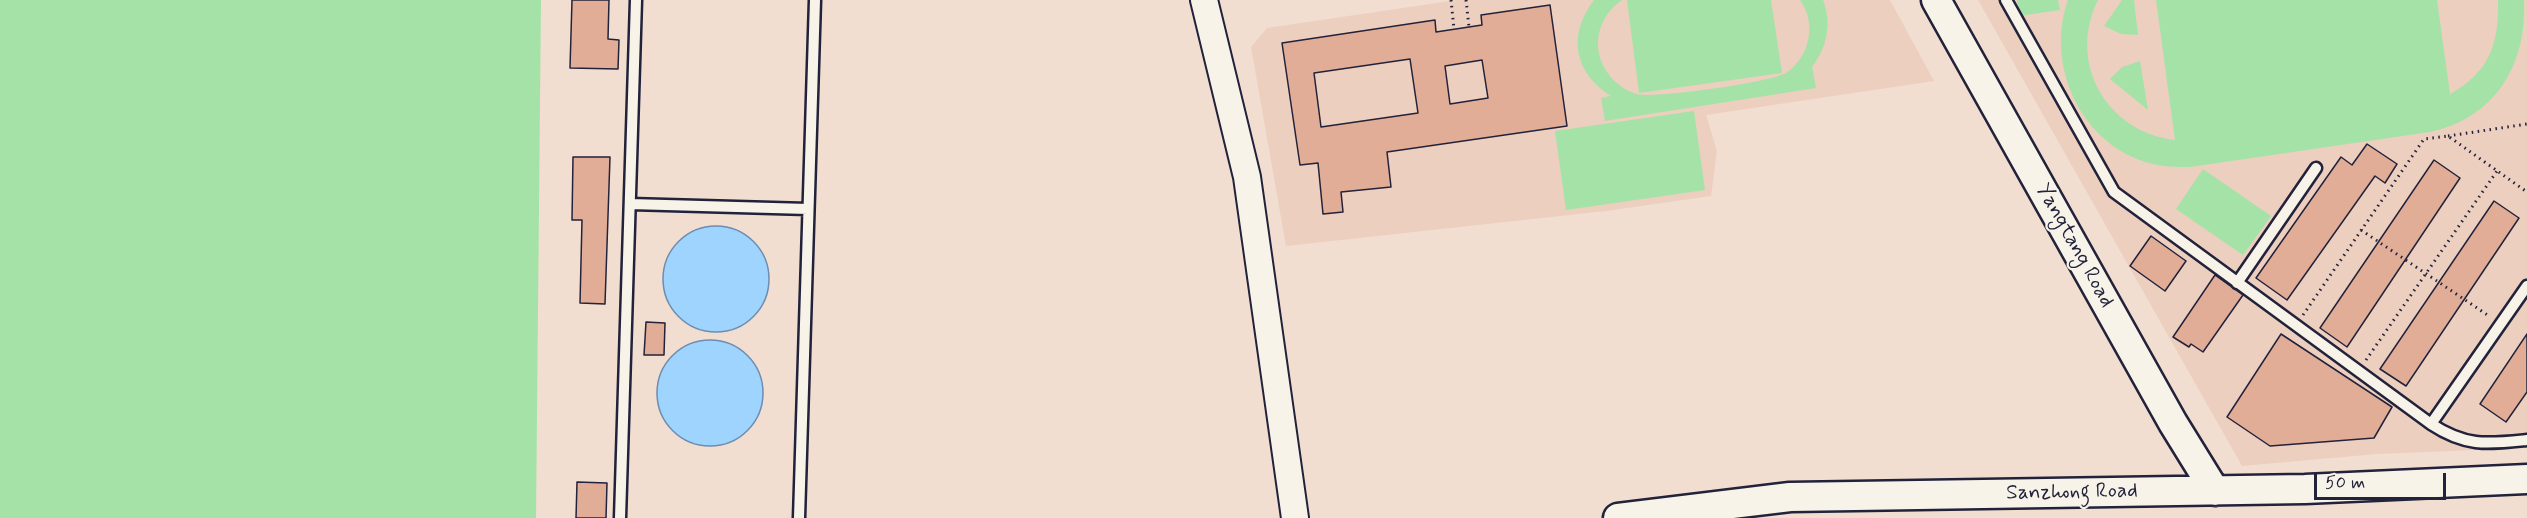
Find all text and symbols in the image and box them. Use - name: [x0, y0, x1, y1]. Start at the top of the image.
- street label: Yangtang Road: [2029, 179, 2119, 313]
- scale bar: [2317, 461, 2449, 499]
- text: 50 m: [2325, 471, 2365, 495]
- street label: Sanzhong Road: [2006, 479, 2138, 507]

